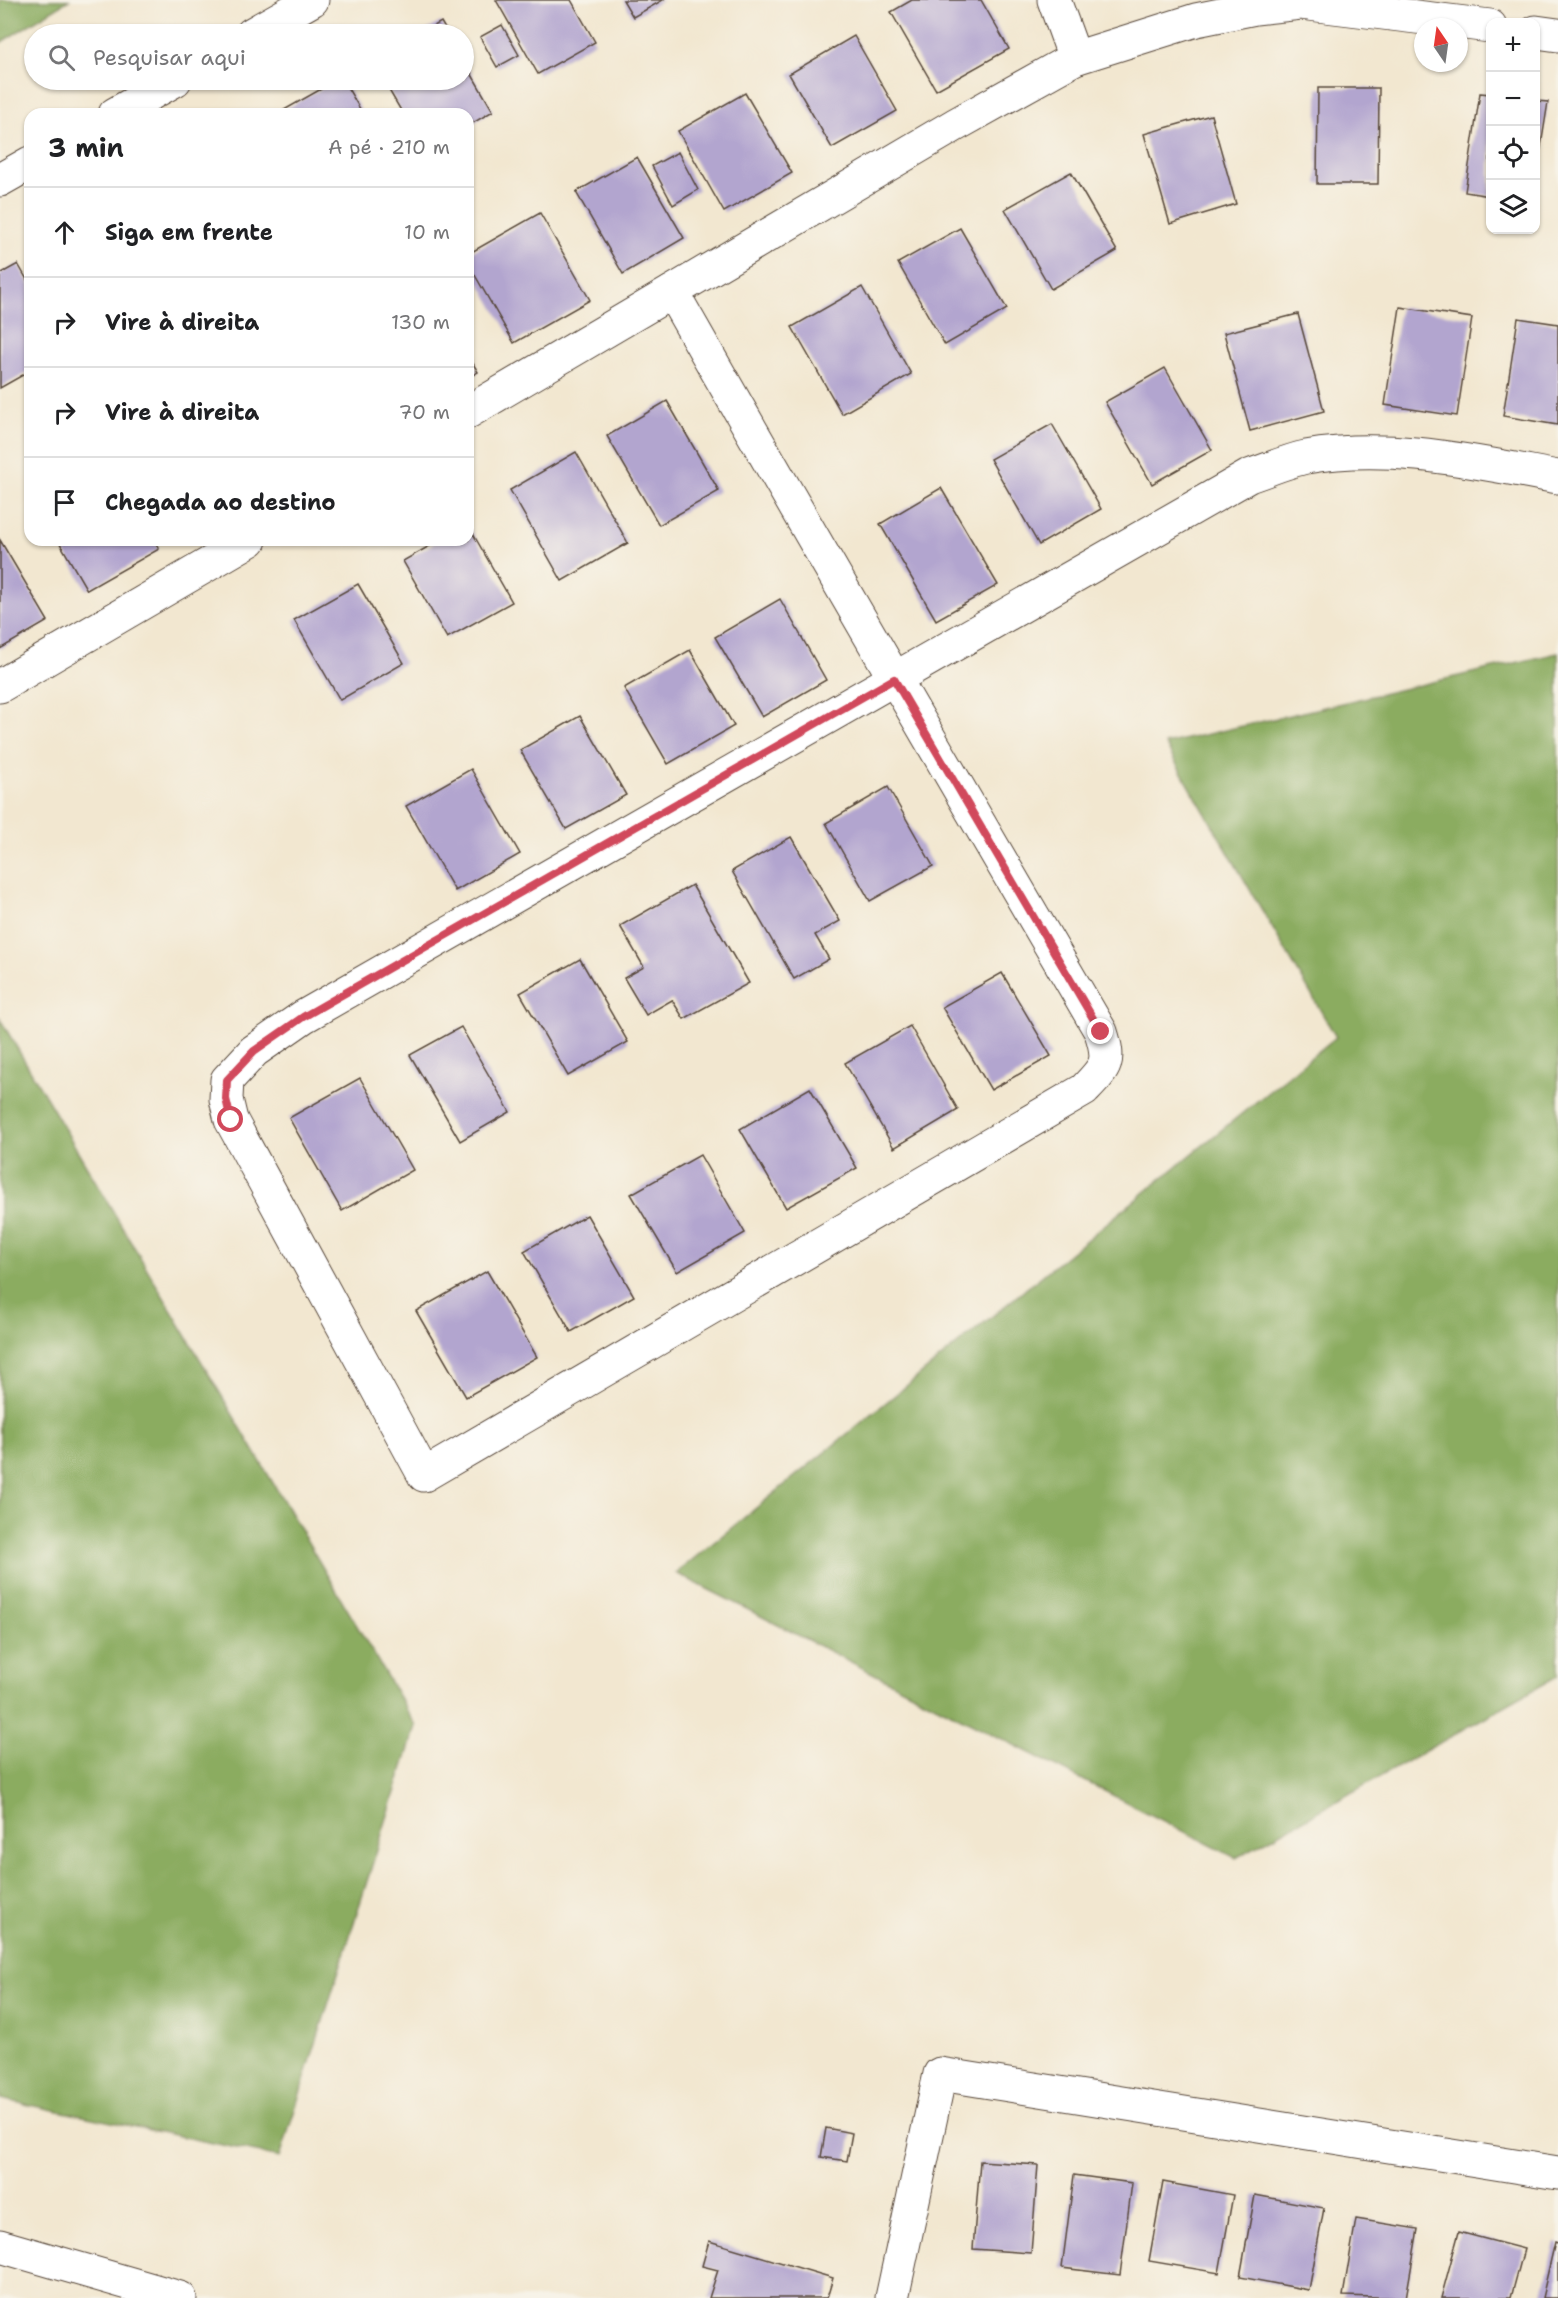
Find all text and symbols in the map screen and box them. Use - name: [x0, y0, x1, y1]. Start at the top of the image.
- north arrow: [1414, 18, 1468, 72]
- map controls: [1486, 18, 1540, 234]
- button: +: [1486, 18, 1540, 72]
- search box: [24, 24, 474, 90]
- icon: search: [45, 41, 78, 74]
- text: Pesquisar aqui: [93, 43, 246, 72]
- button: −: [1486, 72, 1540, 126]
- button: locate: [1486, 126, 1540, 180]
- text: 3 min: [48, 130, 124, 165]
- text: A pé · 210 m: [328, 134, 450, 160]
- button: layers: [1486, 180, 1540, 234]
- icon: ahead: [48, 216, 81, 249]
- text: Siga em frente: [105, 218, 273, 247]
- text: 10 m: [404, 219, 450, 245]
- icon: right: [48, 306, 81, 339]
- text: Vire à direita: [105, 308, 259, 337]
- text: 130 m: [391, 309, 450, 335]
- icon: right: [48, 396, 81, 429]
- text: Vire à direita: [105, 398, 259, 427]
- text: 70 m: [398, 399, 450, 425]
- icon: arrive: [48, 486, 81, 519]
- text: Chegada ao destino: [105, 488, 336, 517]
- route end: [1087, 1018, 1113, 1044]
- route start: [217, 1106, 243, 1132]

